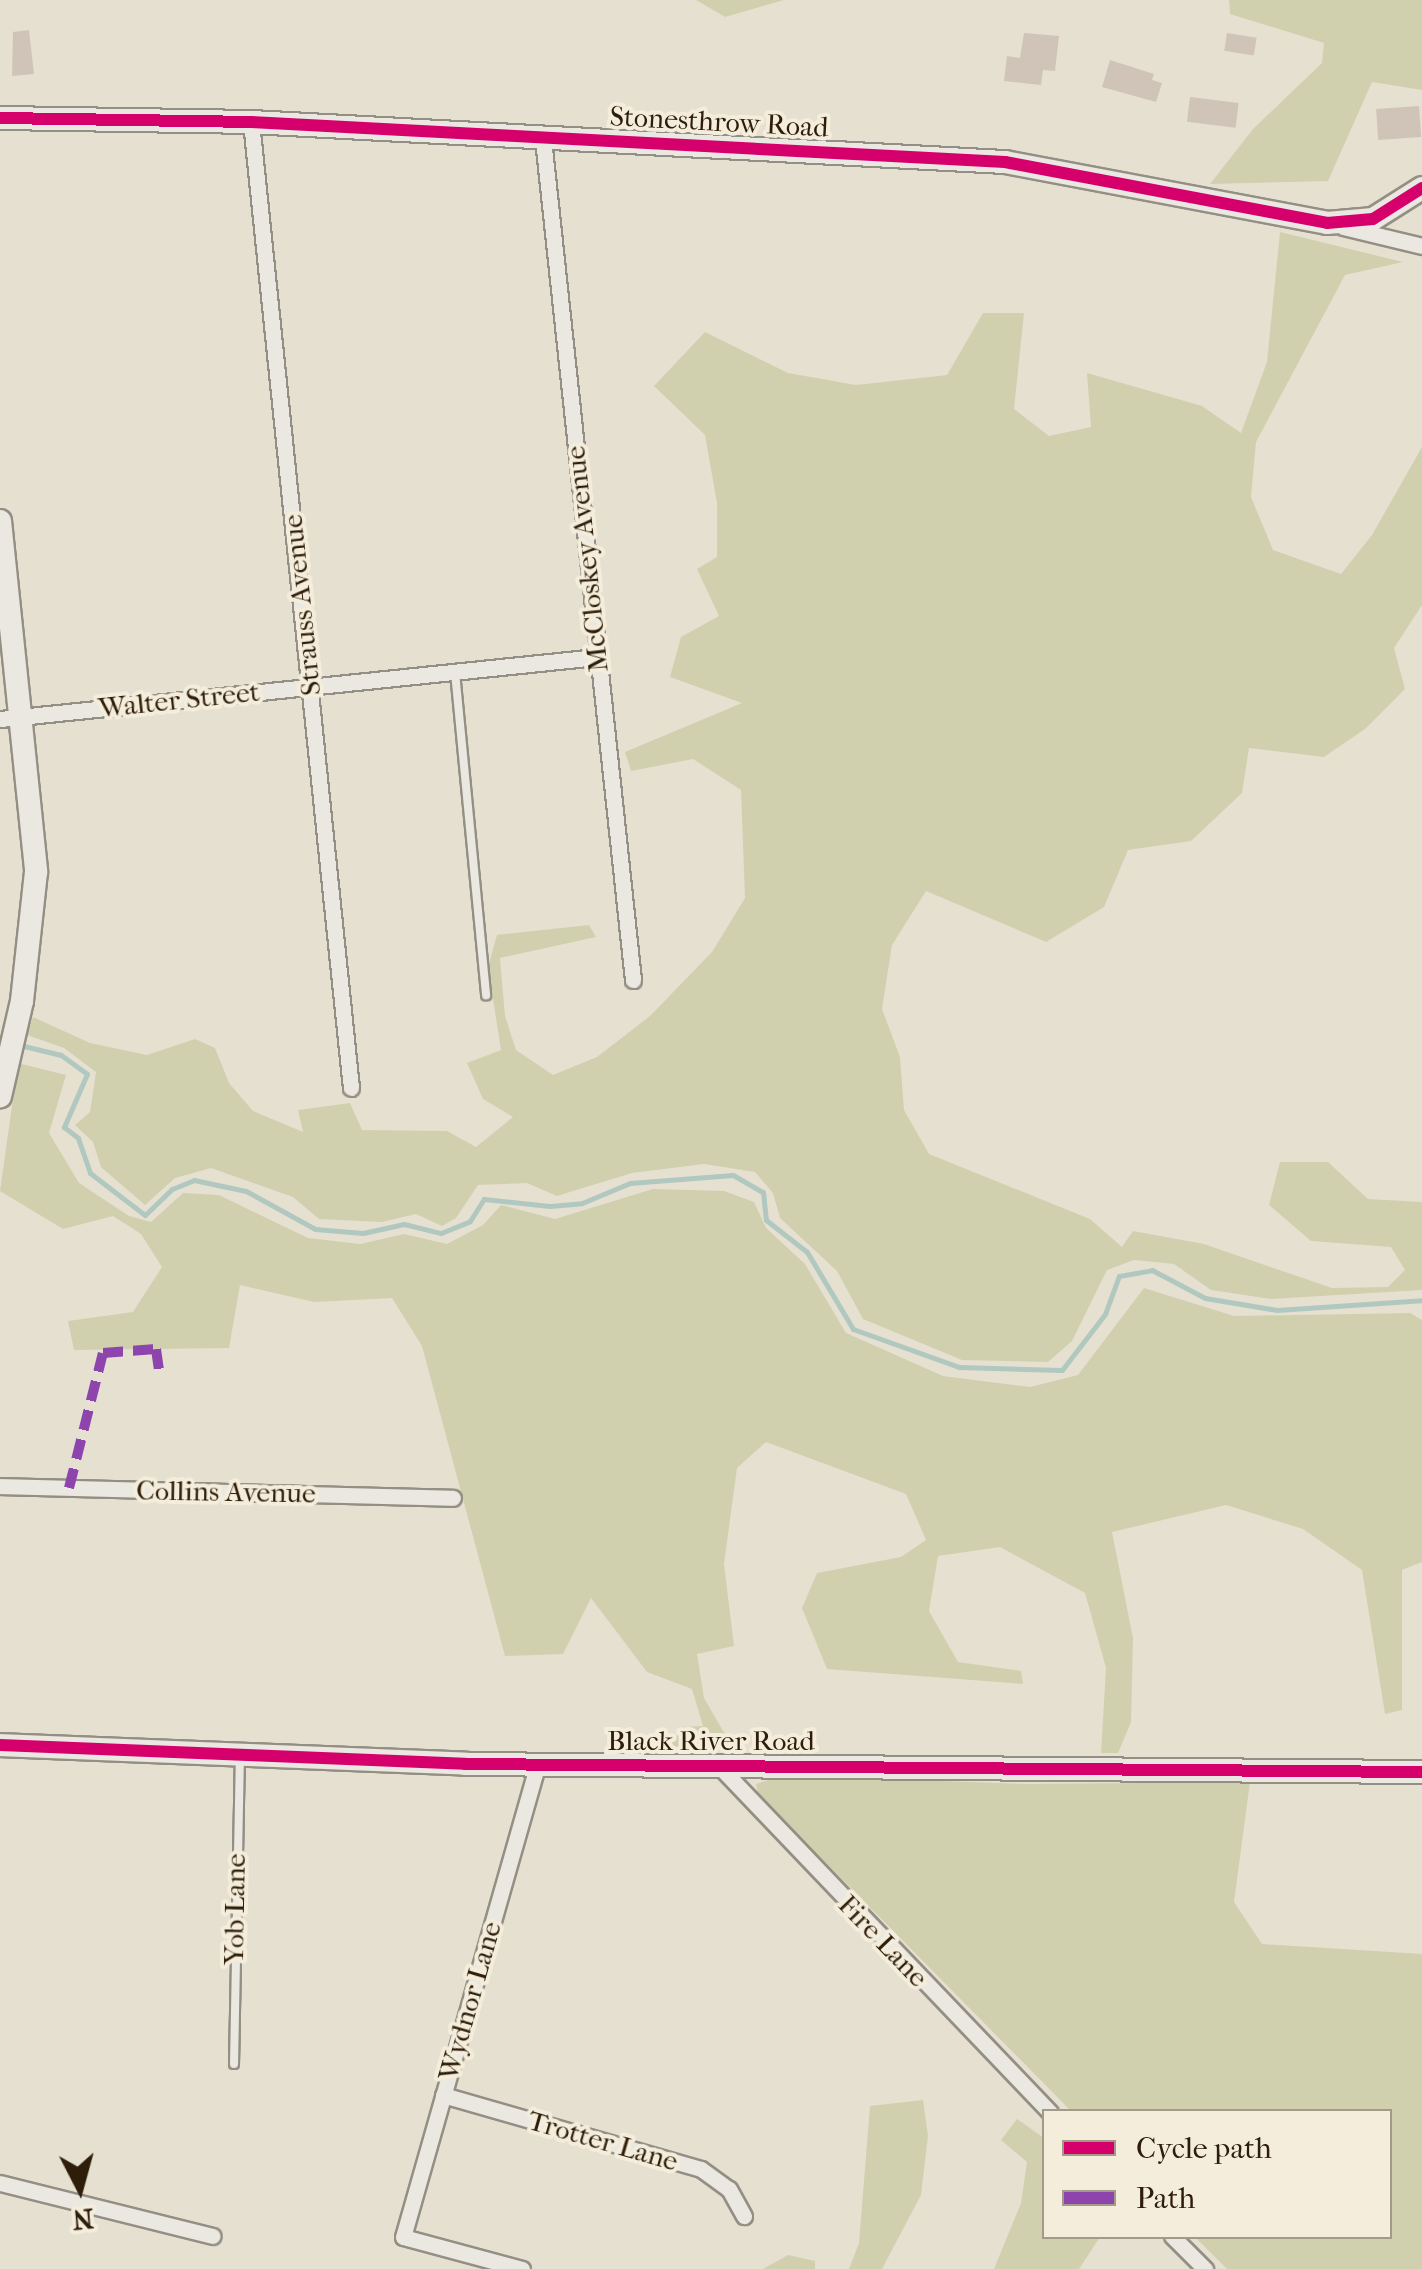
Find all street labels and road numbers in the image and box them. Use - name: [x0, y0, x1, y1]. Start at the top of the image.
- street label: Stonesthrow Road: [609, 99, 829, 145]
- street label: McCloskey Avenue: [558, 444, 616, 674]
- street label: Strauss Avenue: [276, 513, 328, 697]
- street label: Walter Street: [97, 675, 261, 725]
- street label: Collins Avenue: [136, 1474, 316, 1510]
- street label: Black River Road: [607, 1724, 815, 1758]
- street label: Yob Lane: [217, 1853, 253, 1965]
- street label: Fire Lane: [831, 1888, 935, 1994]
- street label: Wydnor Lane: [431, 1918, 509, 2084]
- street label: Trotter Lane: [524, 2104, 682, 2178]

